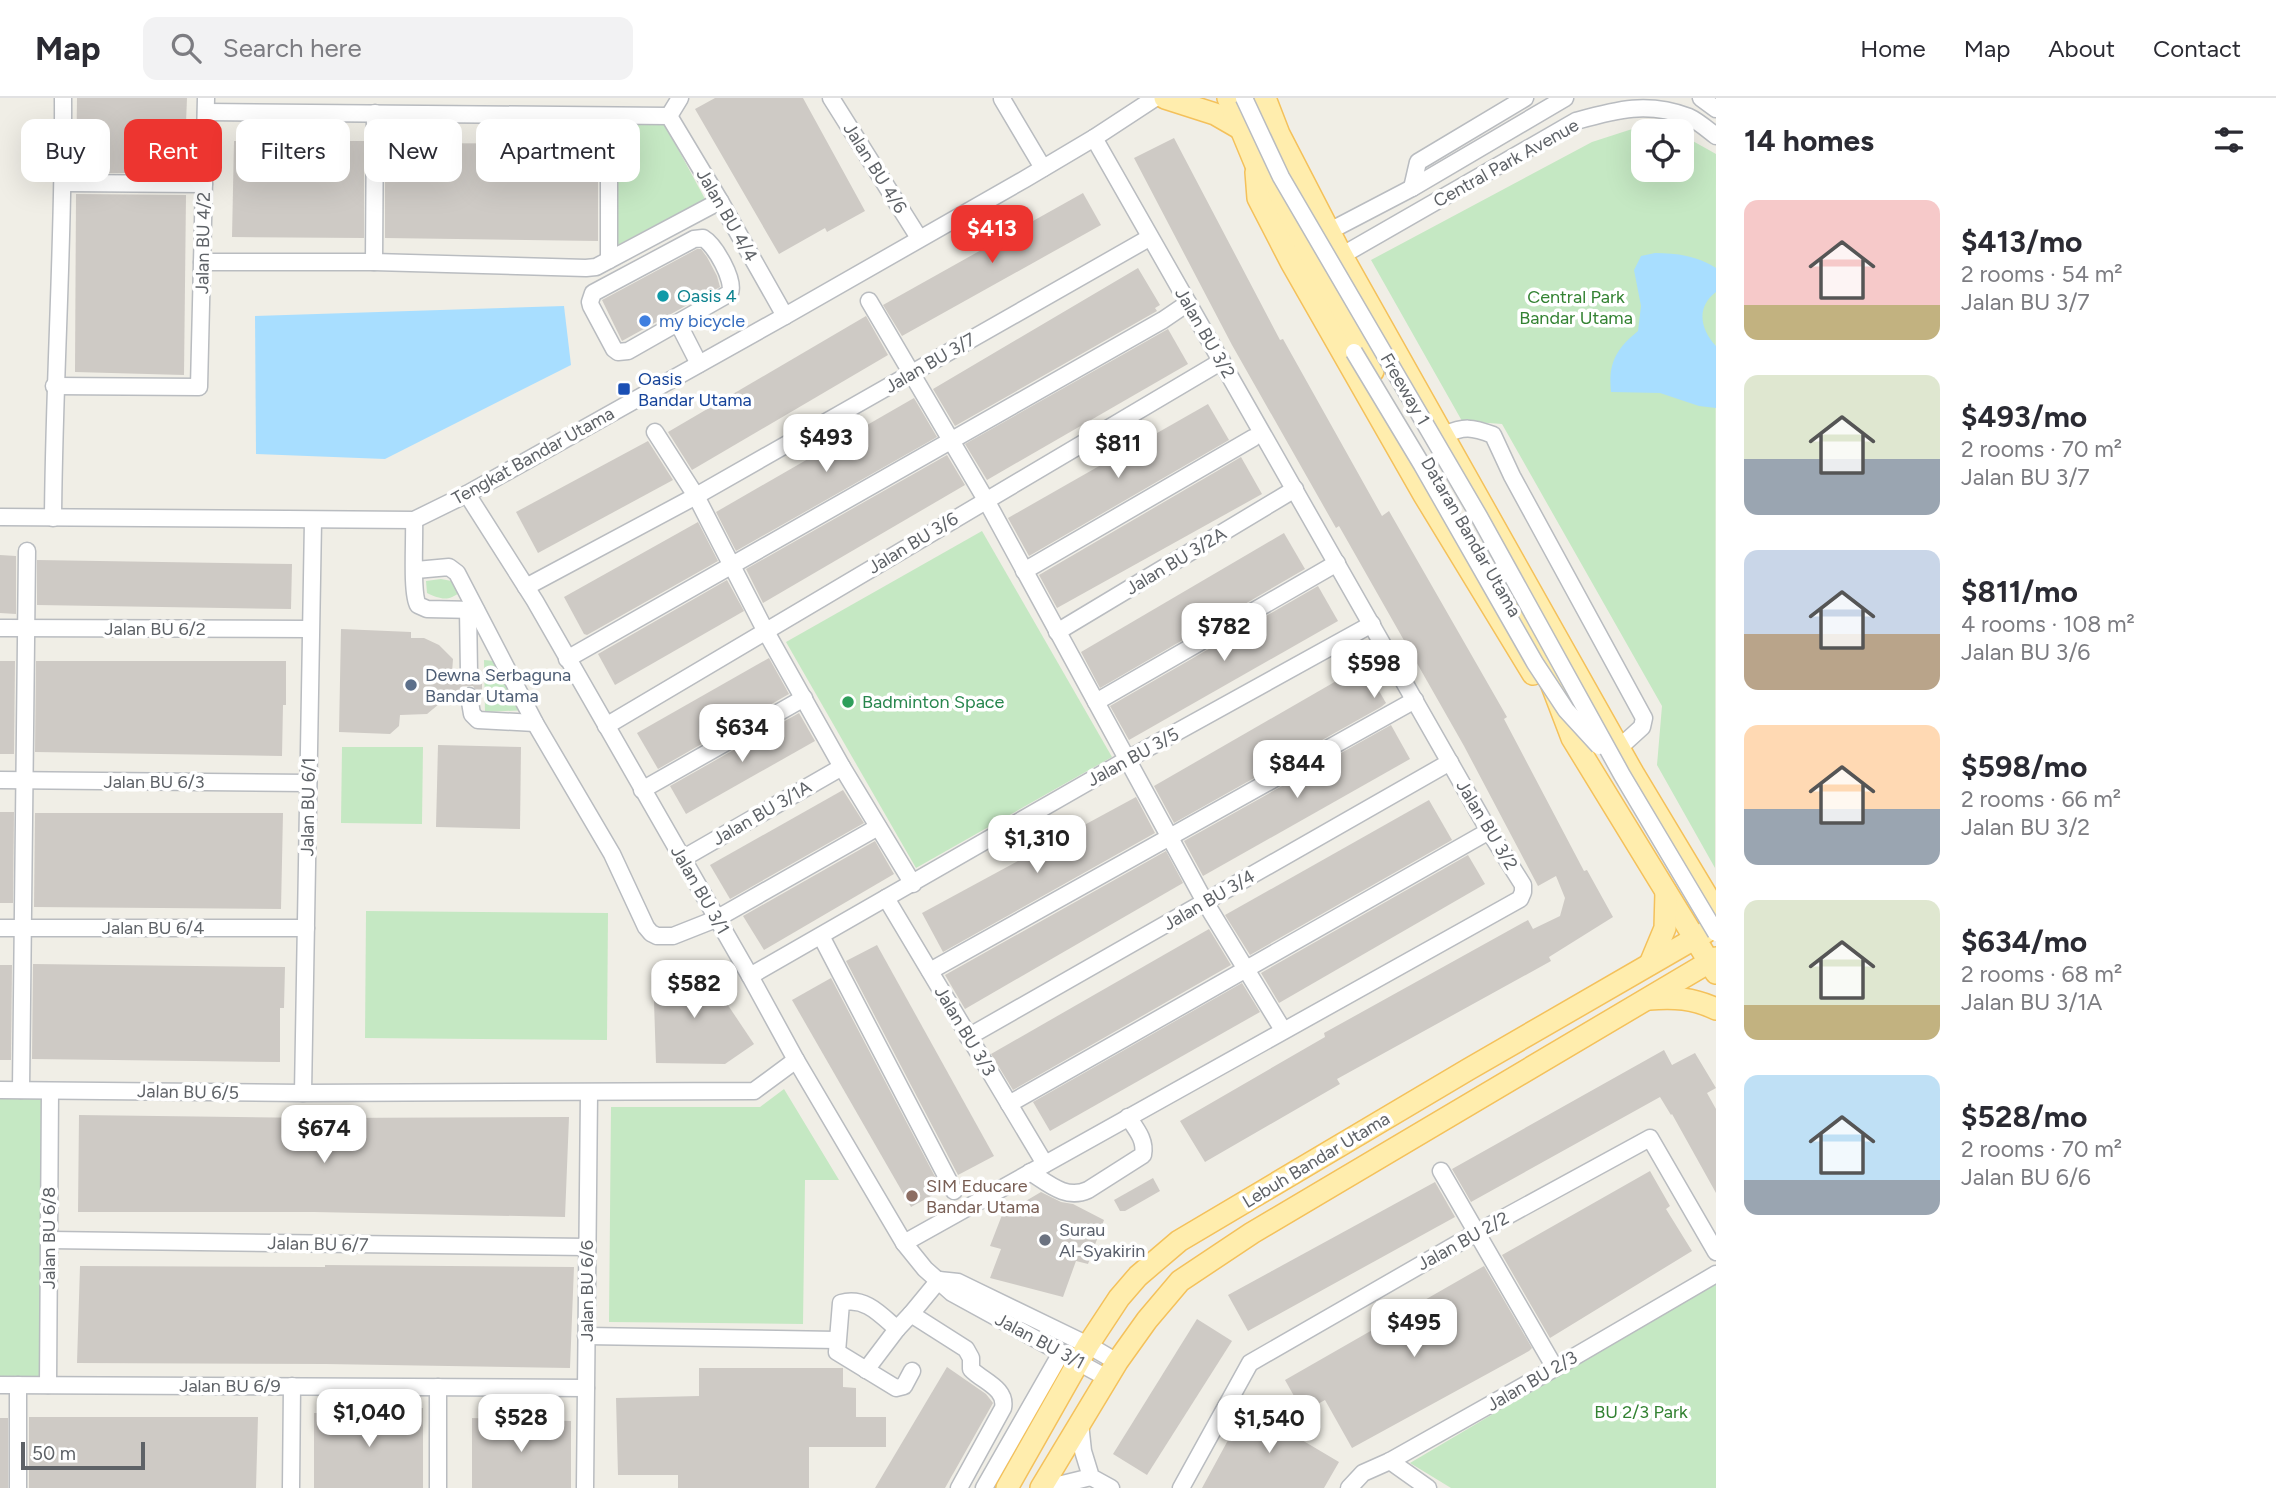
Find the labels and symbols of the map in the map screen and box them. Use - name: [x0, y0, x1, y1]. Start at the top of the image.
- street label: Central Park Avenue: [1429, 114, 1583, 212]
- street label: Jalan BU 4/6: [838, 119, 912, 217]
- street label: Jalan BU 4/4: [692, 165, 762, 265]
- street label: Jalan BU 4/2: [191, 192, 215, 294]
- pin: $413: [951, 206, 1033, 265]
- street label: Jalan BU 3/2: [1170, 284, 1240, 382]
- place label: Oasis 4: [677, 285, 737, 307]
- park label: Central Park Bandar Utama: [1519, 286, 1633, 329]
- marker: Oasis 4: [655, 288, 671, 304]
- place label: my bicycle: [659, 310, 745, 332]
- marker: my bicycle: [637, 313, 653, 329]
- street label: Jalan BU 3/7: [881, 328, 979, 398]
- street label: Freeway 1: [1376, 349, 1434, 429]
- place label: Oasis Bandar Utama: [638, 368, 752, 411]
- marker: Oasis Bandar Utama: [616, 381, 632, 397]
- street label: Tengkat Bandar Utama: [448, 402, 618, 510]
- pin: $493: [785, 414, 867, 474]
- pin: $811: [1077, 420, 1159, 480]
- street label: Dataran Bandar Utama: [1416, 453, 1526, 621]
- street label: Jalan BU 3/6: [864, 508, 962, 578]
- street label: Jalan BU 3/2A: [1122, 522, 1230, 600]
- pin: $782: [1183, 603, 1265, 663]
- street label: Jalan BU 6/2: [104, 618, 206, 640]
- pin: $598: [1333, 640, 1415, 700]
- place label: Dewna Serbaguna Bandar Utama: [425, 664, 571, 707]
- marker: Dewna Serbaguna Bandar Utama: [403, 677, 419, 693]
- place label: Badminton Space: [862, 691, 1005, 713]
- marker: Badminton Space: [840, 694, 856, 710]
- pin: $634: [701, 704, 783, 764]
- street label: Jalan BU 3/5: [1083, 723, 1183, 791]
- pin: $844: [1256, 740, 1338, 800]
- street label: Jalan BU 6/1: [296, 757, 320, 857]
- street label: Jalan BU 6/3: [103, 771, 205, 793]
- street label: Jalan BU 3/1A: [709, 776, 815, 850]
- street label: Jalan BU 3/2: [1452, 776, 1522, 874]
- pin: $1,310: [980, 816, 1094, 875]
- street label: Jalan BU 3/1: [666, 842, 734, 938]
- street label: Jalan BU 3/4: [1159, 865, 1259, 935]
- street label: Jalan BU 6/4: [102, 917, 204, 939]
- pin: $582: [653, 960, 735, 1020]
- street label: Jalan BU 3/3: [930, 982, 1000, 1080]
- street label: Jalan BU 6/5: [137, 1080, 239, 1104]
- pin: $674: [283, 1105, 365, 1165]
- street label: Lebuh Bandar Utama: [1238, 1107, 1394, 1213]
- place label: SIM Educare Bandar Utama: [926, 1175, 1040, 1218]
- street label: Jalan BU 6/8: [38, 1187, 60, 1289]
- marker: SIM Educare Bandar Utama: [904, 1188, 920, 1204]
- street label: Jalan BU 2/2: [1413, 1207, 1513, 1275]
- place label: Surau Al-Syakirin: [1059, 1219, 1145, 1262]
- street label: Jalan BU 6/7: [267, 1232, 369, 1256]
- marker: Surau Al-Syakirin: [1037, 1232, 1053, 1248]
- street label: Jalan BU 6/6: [576, 1240, 598, 1342]
- pin: $495: [1373, 1300, 1455, 1359]
- street label: Jalan BU 3/1: [991, 1308, 1089, 1374]
- street label: Jalan BU 2/3: [1483, 1346, 1581, 1416]
- street label: Jalan BU 6/9: [179, 1375, 281, 1397]
- pin: $1,040: [312, 1390, 426, 1449]
- pin: $528: [480, 1394, 562, 1454]
- pin: $1,540: [1212, 1396, 1326, 1455]
- park label: BU 2/3 Park: [1594, 1401, 1688, 1423]
- scale bar: [21, 1439, 145, 1471]

